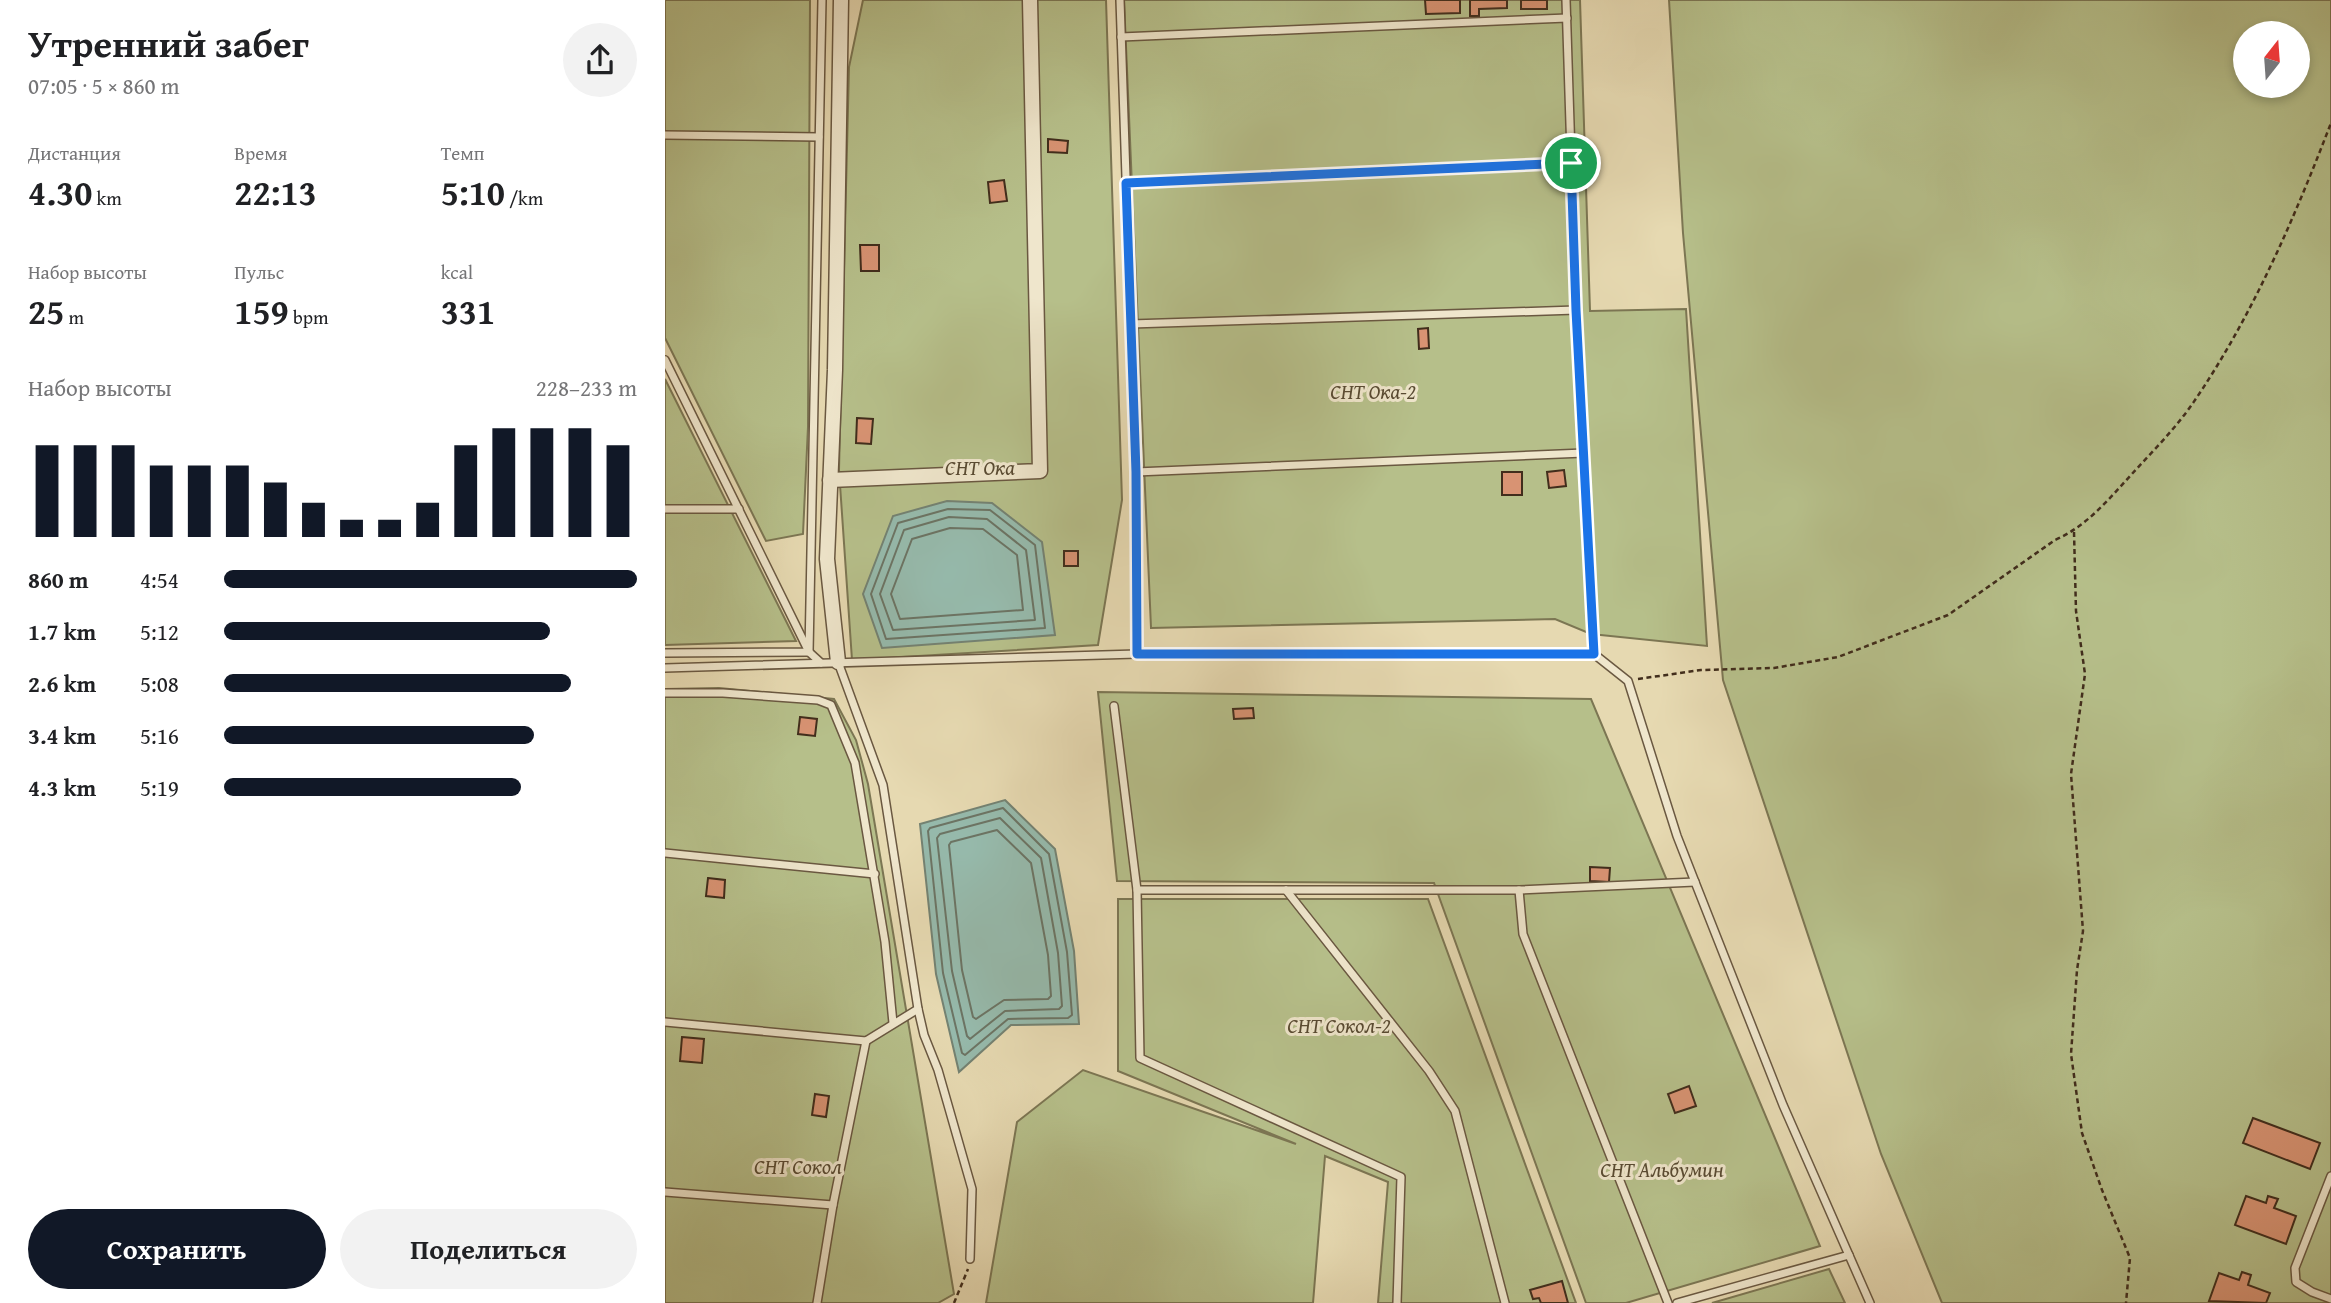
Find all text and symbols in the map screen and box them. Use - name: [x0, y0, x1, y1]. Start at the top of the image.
- text: Утренний забег: [28, 15, 309, 71]
- north arrow: [2233, 21, 2310, 98]
- map controls: [2233, 21, 2310, 98]
- button: share: [563, 23, 637, 97]
- text: 07:05 · 5 × 860 m: [28, 69, 180, 102]
- pin: [1541, 133, 1601, 193]
- text: Дистанция: [28, 139, 121, 167]
- text: Время: [234, 139, 287, 167]
- text: Темп: [441, 139, 485, 167]
- icon: arrive: [1552, 144, 1590, 182]
- text: 4.30: [28, 167, 92, 218]
- text: 22:13: [234, 167, 317, 218]
- text: 5:10: [441, 167, 505, 218]
- text: km: [92, 184, 122, 212]
- text: /km: [505, 184, 543, 212]
- text: Набор высоты: [28, 258, 147, 286]
- text: Пульс: [234, 258, 284, 286]
- text: kcal: [441, 258, 473, 286]
- text: 25: [28, 286, 64, 337]
- text: 159: [234, 286, 289, 337]
- text: 331: [441, 286, 495, 337]
- text: m: [64, 303, 84, 331]
- text: bpm: [289, 303, 329, 331]
- text: Набор высоты: [28, 371, 172, 404]
- text: 228–233 m: [536, 371, 637, 404]
- park label: СНТ Ока-2: [1330, 376, 1416, 407]
- park label: СНТ Ока: [945, 452, 1015, 483]
- text: 860 m: [28, 563, 89, 596]
- text: 4:54: [140, 563, 179, 596]
- text: 1.7 km: [28, 615, 96, 648]
- text: 5:12: [140, 615, 179, 648]
- text: 2.6 km: [28, 667, 96, 700]
- text: 5:08: [140, 667, 179, 700]
- text: 3.4 km: [28, 719, 96, 752]
- text: 5:16: [140, 719, 179, 752]
- text: 4.3 km: [28, 771, 96, 804]
- text: 5:19: [140, 771, 179, 804]
- park label: СНТ Сокол-2: [1287, 1010, 1391, 1041]
- park label: СНТ Сокол: [754, 1151, 842, 1182]
- park label: СНТ Альбумин: [1600, 1154, 1724, 1185]
- button: Сохранить: [28, 1209, 326, 1289]
- button: Поделиться: [340, 1209, 637, 1289]

